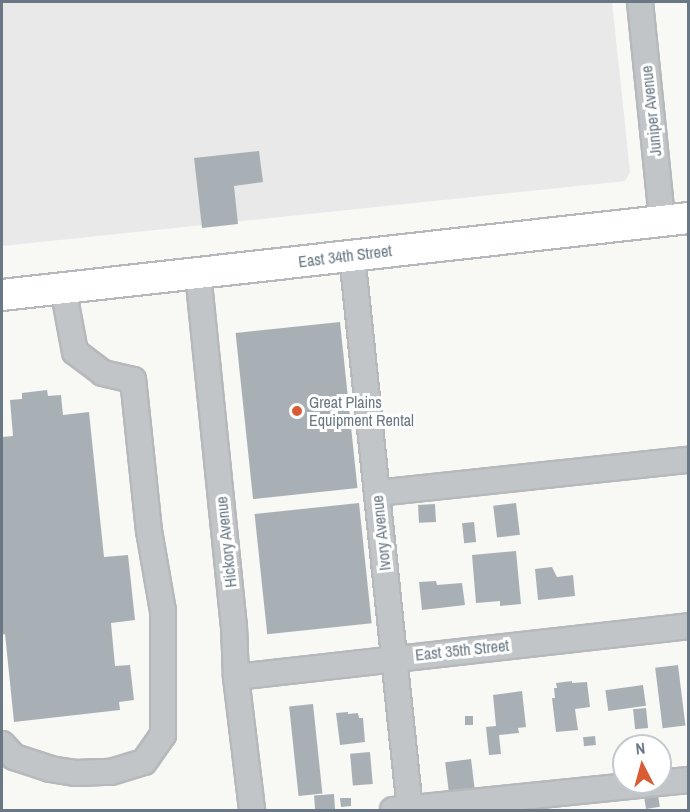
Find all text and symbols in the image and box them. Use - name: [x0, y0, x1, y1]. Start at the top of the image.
- street label: Juniper Avenue: [637, 64, 665, 158]
- street label: East 34th Street: [297, 241, 393, 271]
- place label: Great Plains Equipment Rental: [309, 392, 414, 430]
- marker: Great Plains Equipment Rental: [290, 404, 304, 418]
- street label: Ivory Avenue: [367, 494, 395, 572]
- street label: Hickory Avenue: [212, 495, 240, 589]
- street label: East 35th Street: [414, 636, 510, 664]
- north arrow: [612, 734, 672, 794]
- text: N: [634, 737, 646, 760]

